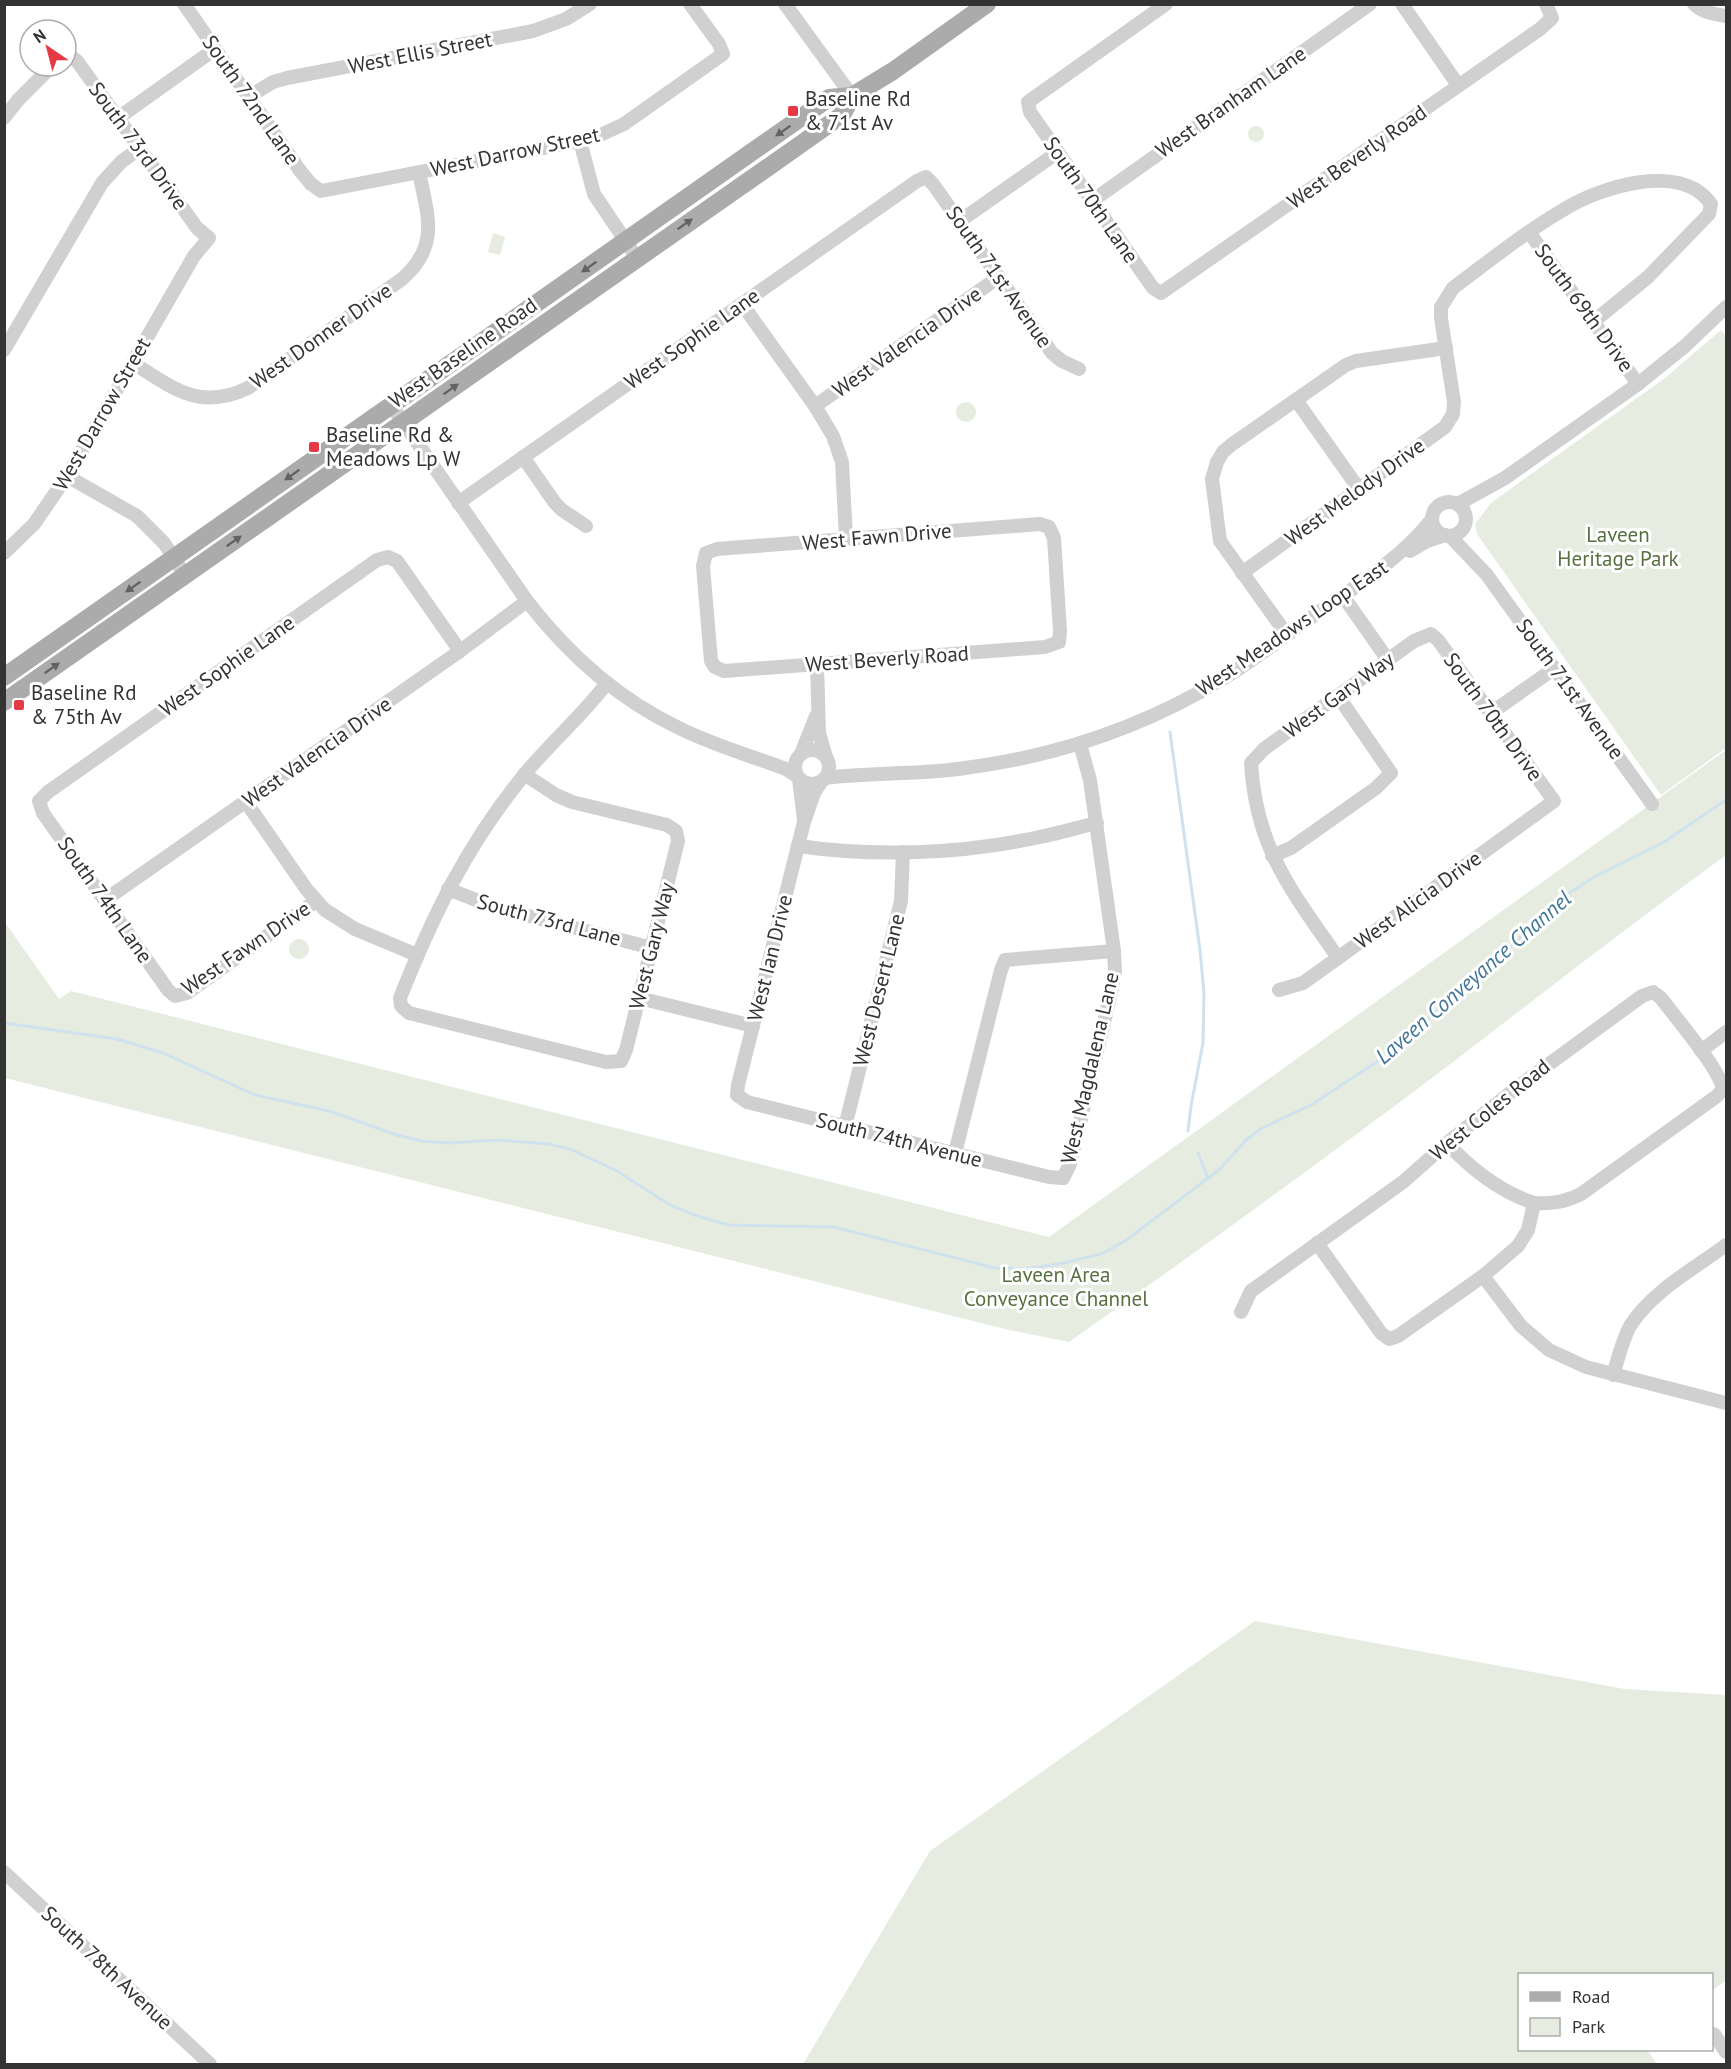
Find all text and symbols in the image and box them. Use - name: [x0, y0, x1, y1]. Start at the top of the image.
- north arrow: [18, 18, 78, 78]
- text: N: [29, 25, 49, 47]
- street label: West Ellis Street: [346, 25, 494, 80]
- street label: South 72nd Lane: [197, 30, 306, 170]
- street label: West Branham Lane: [1150, 40, 1311, 164]
- street label: South 73rd Drive: [83, 76, 194, 215]
- place label: Baseline Rd & 71st Av: [805, 85, 911, 136]
- street label: West Beverly Road: [1282, 98, 1432, 215]
- marker: Baseline Rd & 71st Av: [786, 104, 800, 118]
- street label: West Darrow Street: [428, 120, 602, 183]
- one-way arrow: [775, 125, 791, 137]
- street label: South 70th Lane: [1038, 131, 1145, 268]
- street label: South 71st Avenue: [940, 200, 1058, 353]
- one-way arrow: [677, 218, 693, 230]
- street label: South 69th Drive: [1529, 238, 1640, 377]
- one-way arrow: [581, 261, 597, 272]
- street label: West Donner Drive: [244, 277, 397, 395]
- street label: West Valencia Drive: [827, 280, 986, 403]
- street label: West Sophie Lane: [619, 282, 765, 395]
- street label: West Baseline Road: [383, 291, 542, 414]
- street label: West Darrow Street: [47, 332, 156, 495]
- one-way arrow: [443, 383, 459, 395]
- place label: Baseline Rd & Meadows Lp W: [326, 421, 461, 472]
- street label: West Melody Drive: [1279, 432, 1430, 551]
- marker: Baseline Rd & Meadows Lp W: [307, 440, 321, 454]
- one-way arrow: [284, 469, 300, 481]
- street label: West Fawn Drive: [801, 517, 953, 556]
- park label: Laveen Heritage Park: [1557, 521, 1679, 572]
- one-way arrow: [225, 535, 241, 547]
- street label: West Meadows Loop East: [1191, 553, 1393, 702]
- one-way arrow: [125, 581, 141, 593]
- street label: West Sophie Lane: [154, 609, 300, 722]
- street label: South 71st Avenue: [1510, 613, 1630, 764]
- street label: West Beverly Road: [804, 639, 970, 678]
- street label: West Gary Way: [1278, 645, 1399, 744]
- street label: South 70th Drive: [1438, 647, 1549, 786]
- one-way arrow: [44, 662, 60, 674]
- place label: Baseline Rd & 75th Av: [31, 679, 137, 730]
- street label: West Valencia Drive: [237, 690, 396, 813]
- marker: Baseline Rd & 75th Av: [12, 698, 26, 712]
- street label: South 74th Lane: [52, 831, 159, 968]
- street label: West Alicia Drive: [1349, 845, 1486, 955]
- street label: West Gary Way: [623, 879, 680, 1012]
- water label: Laveen Conveyance Channel: [1369, 884, 1577, 1070]
- street label: South 73rd Lane: [474, 887, 624, 952]
- street label: West Ian Drive: [741, 892, 798, 1024]
- street label: West Fawn Drive: [176, 895, 315, 1001]
- street label: West Desert Lane: [847, 911, 911, 1069]
- street label: West Magdalena Lane: [1054, 969, 1125, 1166]
- street label: West Coles Road: [1424, 1053, 1555, 1166]
- street label: South 74th Avenue: [813, 1106, 985, 1173]
- park label: Laveen Area Conveyance Channel: [964, 1261, 1148, 1312]
- street label: South 78th Avenue: [36, 1900, 179, 2035]
- legend: [1518, 1973, 1713, 2051]
- text: Road: [1572, 1985, 1610, 2008]
- text: Park: [1572, 2015, 1605, 2038]

